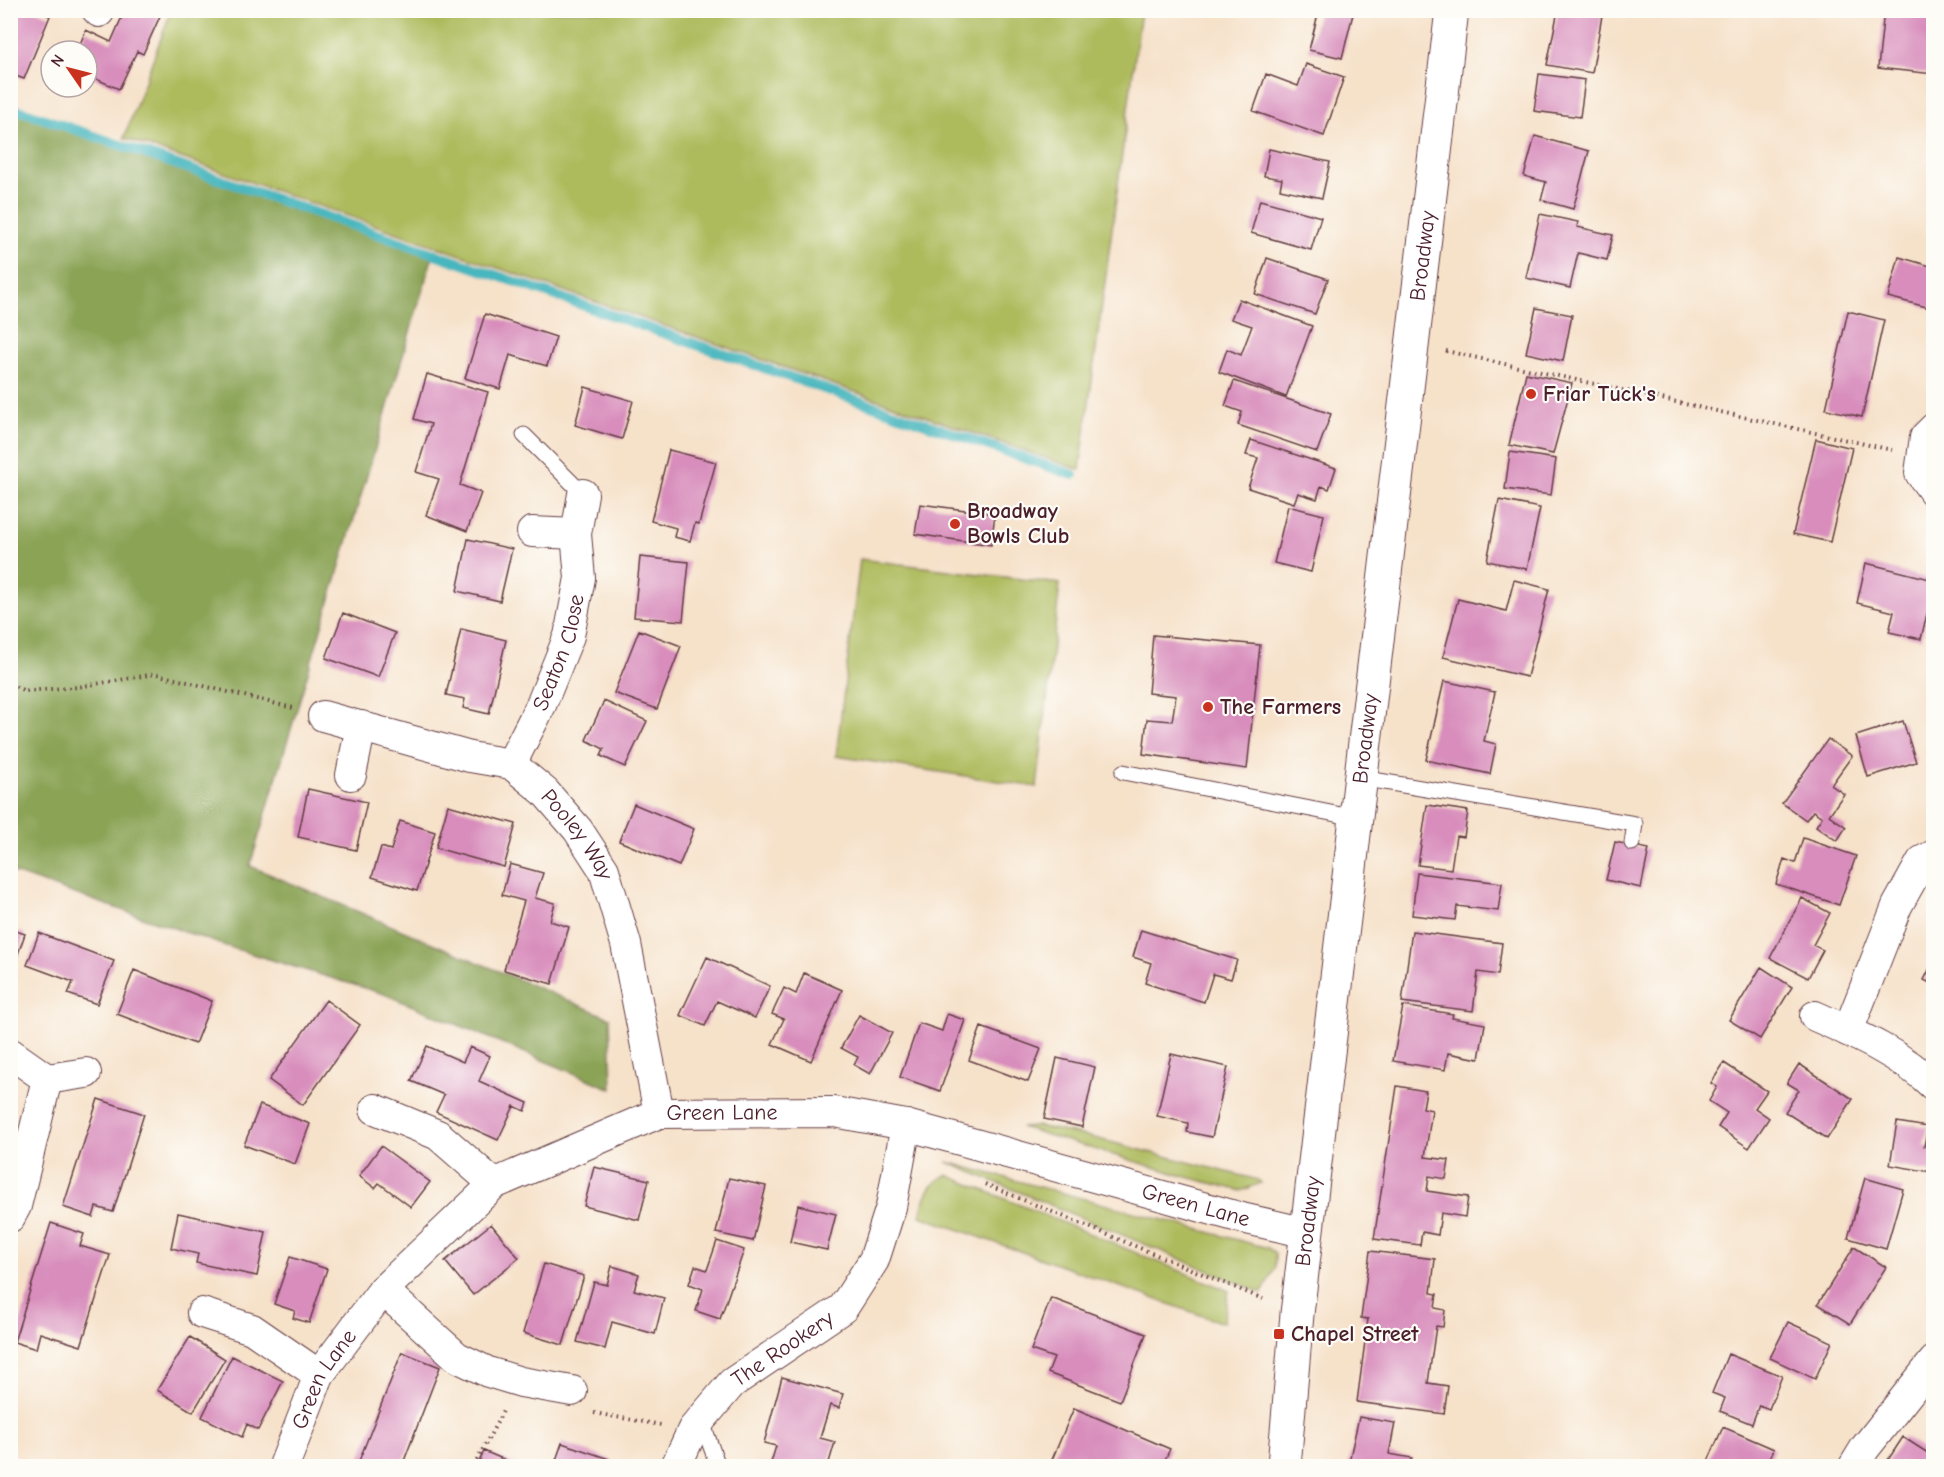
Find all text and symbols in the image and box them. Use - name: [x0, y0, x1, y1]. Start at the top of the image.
- north arrow: [39, 39, 99, 99]
- text: N: [47, 52, 68, 70]
- street label: Broadway: [1404, 209, 1441, 303]
- place label: Friar Tuck's: [1543, 381, 1656, 407]
- marker: Friar Tuck's: [1524, 387, 1538, 401]
- place label: Broadway Bowls Club: [967, 498, 1069, 549]
- marker: Broadway Bowls Club: [948, 517, 962, 531]
- street label: Seaton Close: [527, 592, 590, 714]
- street label: Broadway: [1347, 692, 1384, 785]
- place label: The Farmers: [1220, 694, 1341, 720]
- marker: The Farmers: [1201, 700, 1215, 714]
- street label: Pooley Way: [536, 784, 619, 882]
- street label: Green Lane: [666, 1099, 778, 1126]
- street label: Broadway: [1290, 1175, 1326, 1268]
- street label: Green Lane: [1139, 1178, 1252, 1232]
- street label: The Rookery: [727, 1305, 839, 1393]
- place label: Chapel Street: [1291, 1321, 1419, 1347]
- street label: Green Lane: [286, 1324, 362, 1433]
- marker: Chapel Street: [1272, 1327, 1286, 1341]

